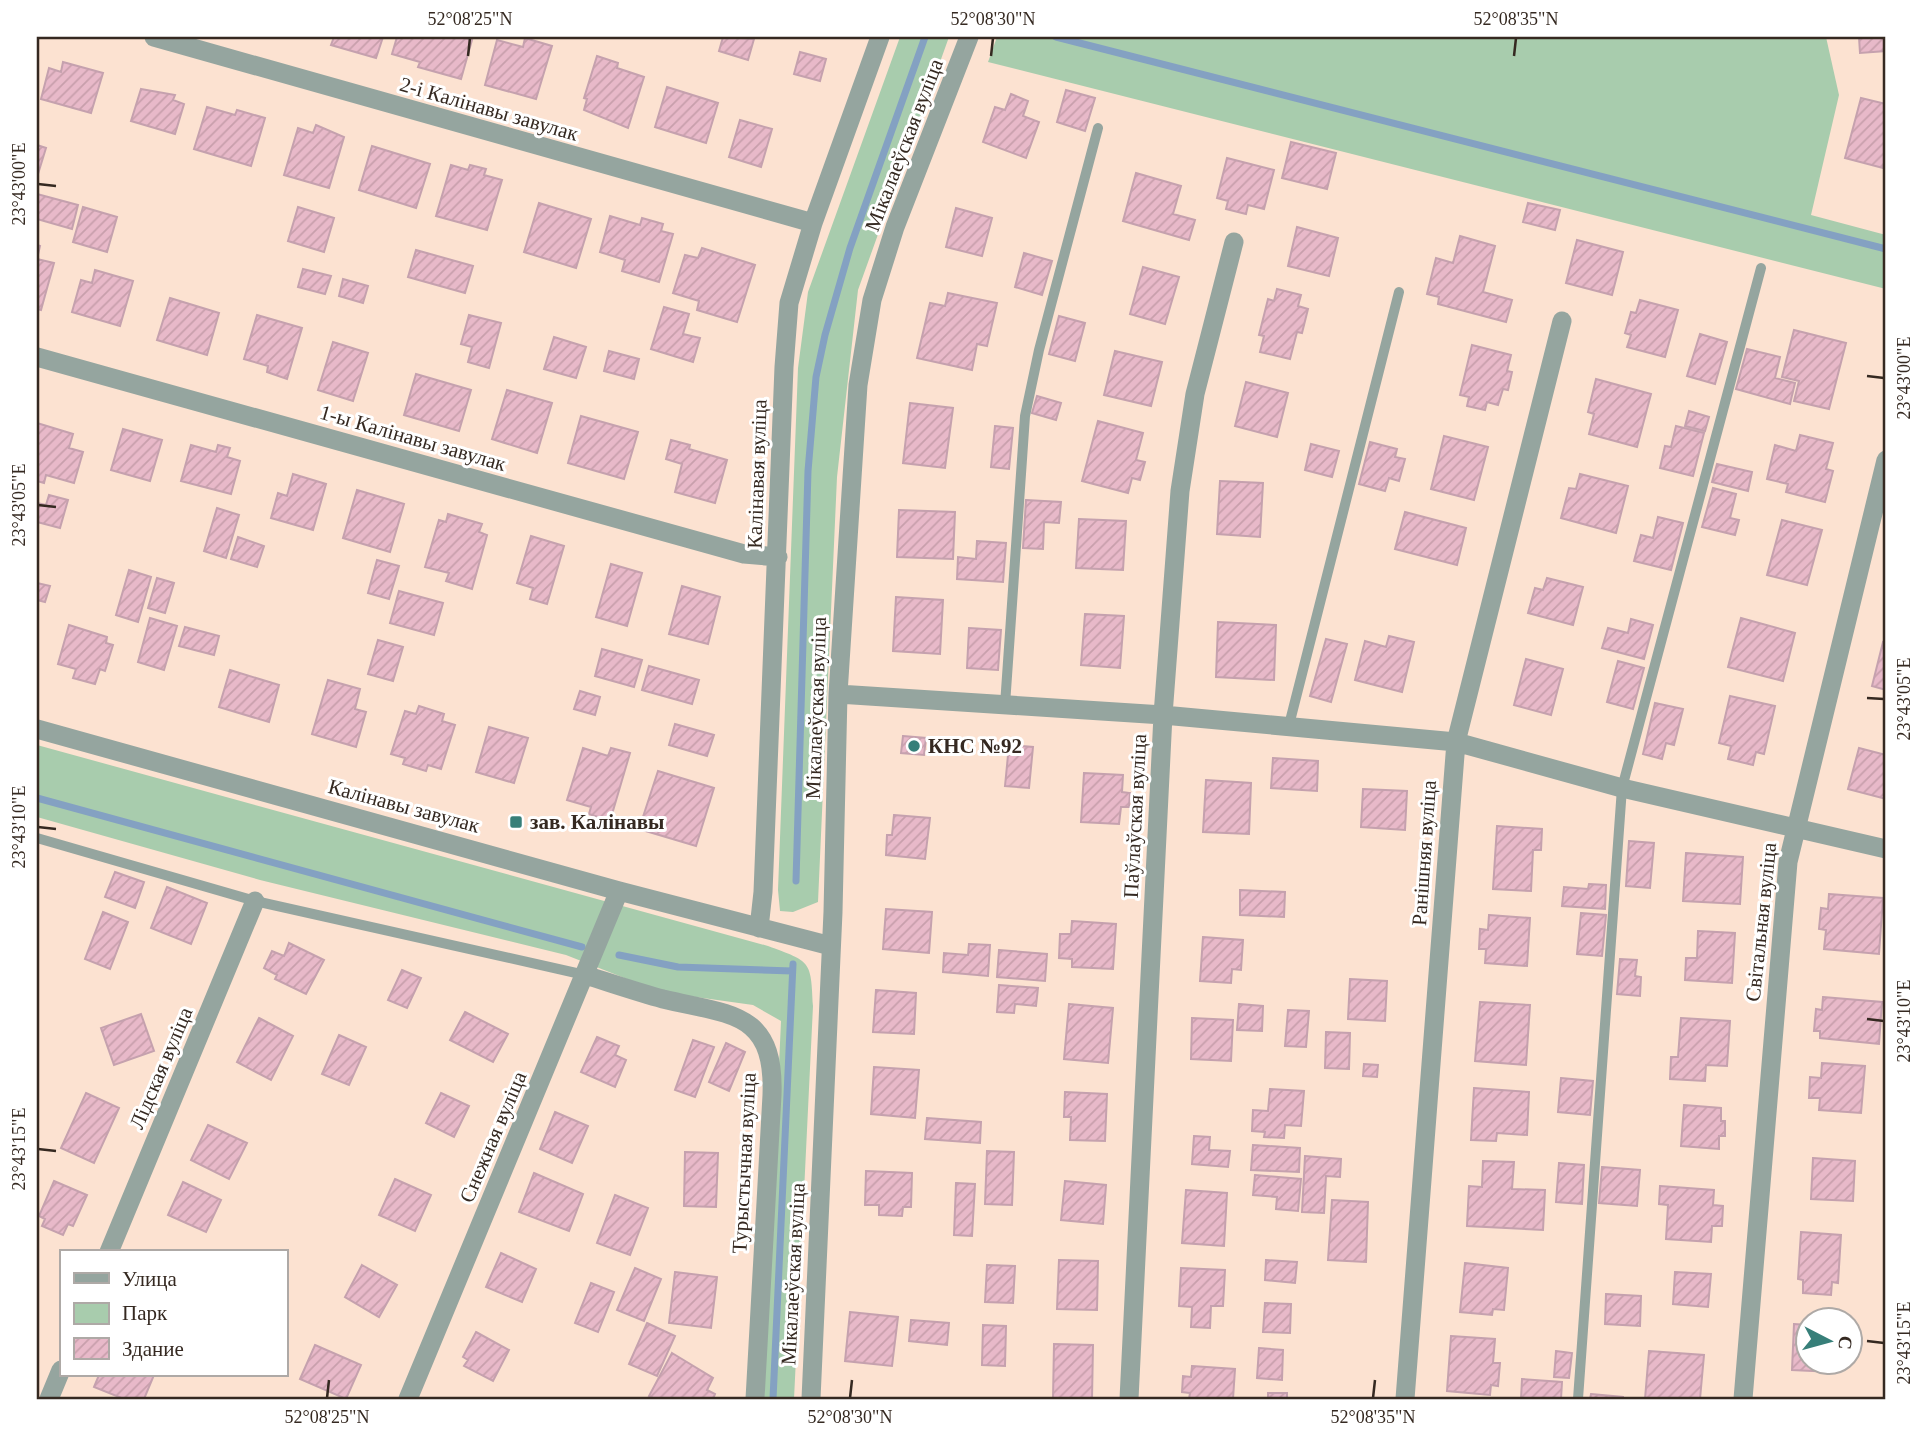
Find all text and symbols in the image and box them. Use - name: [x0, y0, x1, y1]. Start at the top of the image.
- text: 52°08'25"N: [428, 9, 512, 29]
- text: 52°08'30"N: [951, 9, 1035, 29]
- text: 52°08'35"N: [1474, 9, 1558, 29]
- street label: Мікалаеўская вуліца: [860, 55, 948, 235]
- street label: 2-і Калінавы завулак: [397, 72, 582, 146]
- text: 23°43'00"E: [9, 143, 29, 225]
- text: 23°43'00"E: [1894, 337, 1914, 419]
- street label: Калінавая вуліца: [742, 398, 772, 549]
- street label: 1-ы Калінавы завулак: [317, 400, 510, 476]
- text: 23°43'05"E: [9, 464, 29, 546]
- street label: Мікалаеўская вуліца: [801, 616, 831, 800]
- text: 23°43'05"E: [1894, 658, 1914, 740]
- street label: Паўлаўская вуліца: [1119, 733, 1151, 899]
- place label: КНС №92: [928, 734, 1022, 758]
- marker: КНС №92: [906, 738, 922, 754]
- street label: Калінавы завулак: [326, 774, 483, 838]
- street label: Ранішняя вуліца: [1407, 779, 1441, 927]
- text: 23°43'10"E: [9, 786, 29, 868]
- place label: зав. Калінавы: [530, 810, 664, 834]
- marker: зав. Калінавы: [508, 814, 524, 830]
- street label: Світальная вуліца: [1741, 841, 1781, 1003]
- text: 23°43'10"E: [1894, 980, 1914, 1062]
- street label: Лідская вуліца: [125, 1003, 198, 1132]
- street label: Снежная вуліца: [455, 1067, 532, 1206]
- street label: Турыстычная вуліца: [727, 1071, 761, 1254]
- text: 23°43'15"E: [9, 1108, 29, 1190]
- street label: Мікалаеўская вуліца: [776, 1182, 810, 1366]
- legend: [60, 1250, 287, 1376]
- text: Улица: [122, 1267, 177, 1291]
- text: Парк: [122, 1301, 168, 1325]
- text: 23°43'15"E: [1894, 1302, 1914, 1384]
- north arrow: [1794, 1306, 1864, 1376]
- text: С: [1834, 1335, 1857, 1351]
- text: Здание: [122, 1337, 184, 1361]
- text: 52°08'25"N: [285, 1407, 369, 1427]
- text: 52°08'30"N: [808, 1407, 892, 1427]
- text: 52°08'35"N: [1331, 1407, 1415, 1427]

